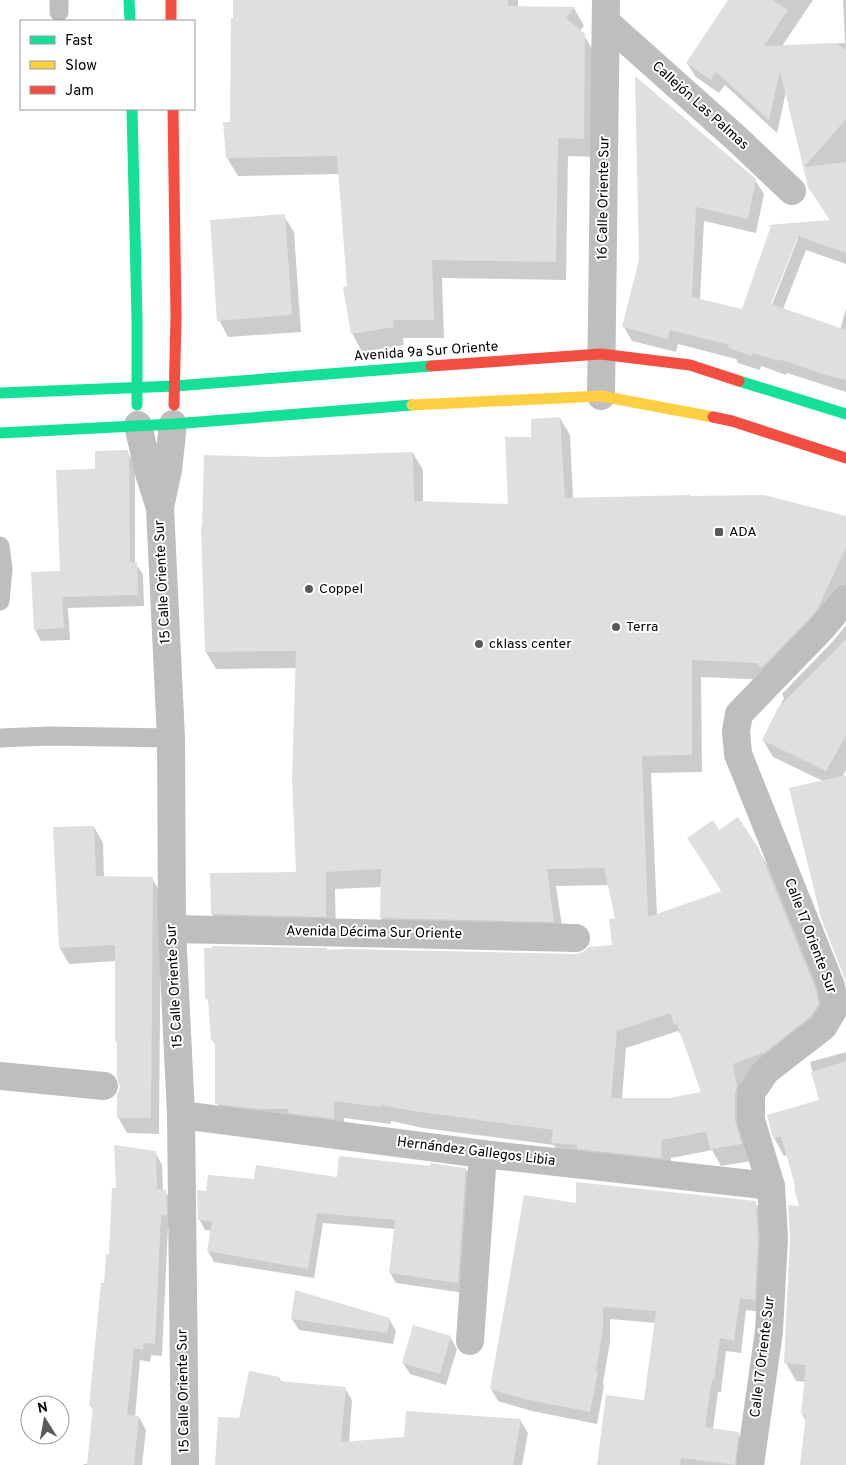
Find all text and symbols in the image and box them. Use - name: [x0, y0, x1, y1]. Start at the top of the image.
- legend: [20, 20, 195, 110]
- text: Fast: [65, 32, 93, 51]
- text: Slow: [65, 57, 97, 76]
- street label: Callejón Las Palmas: [648, 58, 752, 154]
- text: Jam: [65, 82, 94, 101]
- street label: 16 Calle Oriente Sur: [594, 135, 614, 260]
- street label: Avenida 9a Sur Oriente: [353, 338, 499, 366]
- street label: 15 Calle Oriente Sur: [151, 519, 175, 644]
- place label: ADA: [729, 524, 757, 541]
- marker: ADA: [713, 526, 725, 538]
- place label: Coppel: [319, 581, 363, 598]
- marker: Coppel: [303, 583, 315, 595]
- place label: Terra: [626, 619, 658, 636]
- marker: Terra: [610, 621, 622, 633]
- place label: cklass center: [489, 636, 572, 653]
- marker: cklass center: [473, 638, 485, 650]
- street label: Calle 17 Oriente Sur: [780, 876, 840, 997]
- street label: 15 Calle Oriente Sur: [163, 923, 187, 1048]
- street label: Avenida Décima Sur Oriente: [286, 923, 462, 943]
- street label: Hernández Gallegos Libia: [396, 1134, 556, 1170]
- street label: Calle 17 Oriente Sur: [747, 1295, 779, 1419]
- street label: 15 Calle Oriente Sur: [174, 1328, 194, 1453]
- north arrow: [20, 1395, 70, 1445]
- text: N: [36, 1399, 49, 1418]

